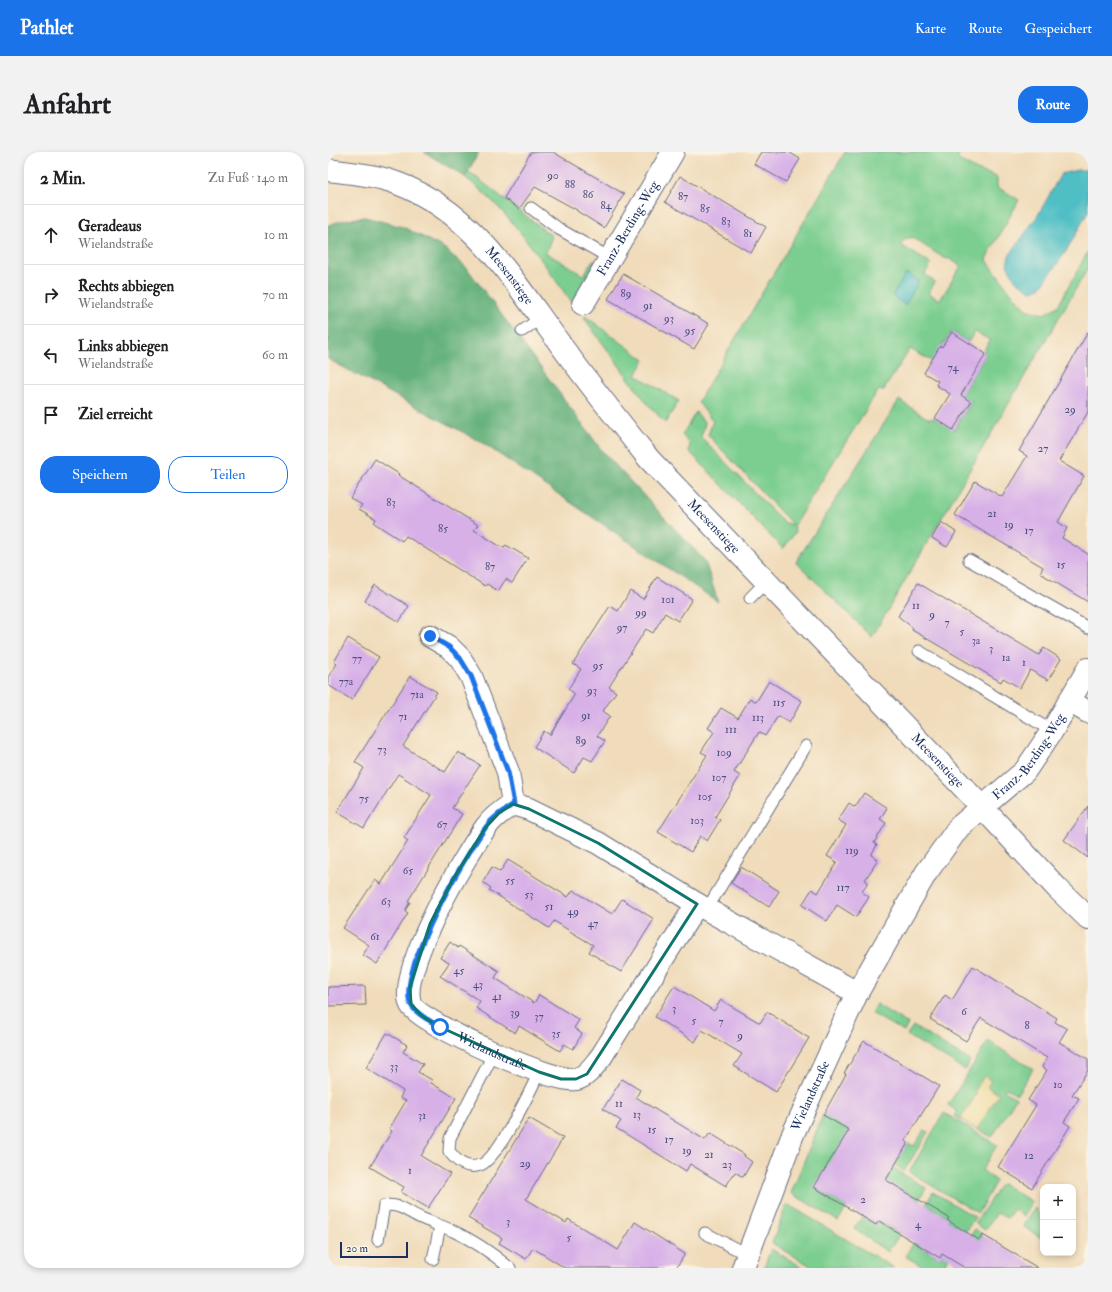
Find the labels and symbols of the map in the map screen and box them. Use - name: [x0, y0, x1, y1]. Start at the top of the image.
- house number: 90: [546, 169, 559, 182]
- street label: Franz-Berding-Weg: [594, 177, 662, 279]
- house number: 88: [565, 178, 575, 191]
- house number: 86: [583, 188, 595, 201]
- house number: 87: [678, 190, 688, 203]
- house number: 84: [600, 199, 613, 212]
- house number: 85: [700, 202, 710, 215]
- house number: 83: [721, 215, 731, 228]
- house number: 81: [743, 227, 753, 240]
- street label: Meesenstiege: [482, 243, 537, 308]
- house number: 89: [621, 287, 631, 300]
- house number: 91: [642, 299, 653, 312]
- house number: 93: [663, 312, 674, 325]
- house number: 95: [684, 324, 695, 337]
- house number: 74: [948, 361, 959, 374]
- house number: 29: [1064, 403, 1076, 416]
- house number: 27: [1038, 442, 1048, 455]
- house number: 83: [386, 496, 396, 509]
- street label: Meesenstiege: [684, 496, 744, 557]
- house number: 21: [987, 507, 997, 520]
- house number: 19: [1004, 518, 1014, 531]
- house number: 85: [438, 522, 448, 535]
- house number: 17: [1025, 524, 1033, 537]
- house number: 15: [1057, 558, 1066, 571]
- house number: 87: [485, 560, 495, 573]
- house number: 101: [661, 593, 675, 606]
- house number: 11: [912, 599, 920, 612]
- house number: 99: [634, 606, 647, 619]
- house number: 9: [928, 608, 935, 621]
- house number: 7: [944, 616, 950, 629]
- house number: 97: [616, 621, 627, 634]
- house number: 5: [960, 625, 965, 638]
- route end: [421, 627, 439, 645]
- house number: 3a: [972, 634, 981, 647]
- house number: 3: [989, 642, 993, 655]
- house number: 1a: [1002, 651, 1011, 664]
- house number: 77: [352, 652, 362, 665]
- house number: 1: [1022, 656, 1026, 669]
- house number: 95: [592, 659, 603, 672]
- house number: 77a: [339, 675, 354, 688]
- house number: 93: [586, 684, 597, 697]
- house number: 71a: [410, 688, 424, 701]
- house number: 115: [773, 696, 785, 709]
- house number: 91: [580, 709, 591, 722]
- house number: 71: [399, 710, 408, 723]
- street label: Franz-Berding-Weg: [989, 710, 1069, 803]
- house number: 113: [752, 711, 764, 724]
- house number: 111: [725, 723, 737, 736]
- street label: Meesenstiege: [908, 730, 968, 792]
- house number: 89: [576, 734, 586, 747]
- house number: 73: [377, 743, 387, 756]
- house number: 109: [716, 746, 732, 759]
- house number: 107: [712, 771, 726, 784]
- house number: 105: [698, 790, 712, 803]
- house number: 75: [359, 792, 369, 805]
- house number: 103: [690, 814, 704, 827]
- house number: 67: [437, 818, 447, 831]
- house number: 119: [845, 844, 859, 857]
- house number: 65: [403, 864, 413, 877]
- house number: 55: [505, 874, 515, 887]
- house number: 117: [837, 881, 849, 894]
- house number: 53: [524, 888, 534, 901]
- house number: 63: [381, 895, 391, 908]
- house number: 51: [545, 900, 553, 913]
- house number: 49: [567, 905, 579, 918]
- house number: 47: [588, 917, 598, 930]
- house number: 61: [370, 930, 380, 943]
- house number: 45: [454, 964, 465, 977]
- house number: 43: [473, 978, 483, 991]
- house number: 41: [492, 990, 502, 1003]
- house number: 3: [672, 1002, 676, 1015]
- house number: 6: [961, 1005, 968, 1018]
- house number: 39: [510, 1006, 520, 1019]
- house number: 37: [534, 1010, 544, 1023]
- house number: 5: [692, 1014, 697, 1027]
- house number: 7: [718, 1015, 724, 1028]
- route start: [431, 1018, 449, 1036]
- house number: 8: [1024, 1019, 1030, 1032]
- house number: 35: [551, 1027, 561, 1040]
- street label: Wielandstraße: [454, 1028, 530, 1074]
- house number: 9: [736, 1029, 743, 1042]
- street label: Wielandstraße: [787, 1058, 833, 1134]
- house number: 33: [390, 1060, 398, 1073]
- house number: 10: [1053, 1078, 1063, 1091]
- house number: 11: [615, 1097, 623, 1110]
- house number: 13: [633, 1108, 641, 1121]
- house number: 31: [418, 1109, 426, 1122]
- house number: 15: [648, 1123, 657, 1136]
- house number: 17: [665, 1133, 673, 1146]
- house number: 19: [682, 1144, 692, 1157]
- house number: 21: [704, 1148, 714, 1161]
- house number: 12: [1024, 1149, 1034, 1162]
- house number: 29: [519, 1157, 531, 1170]
- house number: 23: [722, 1158, 732, 1171]
- house number: 1: [408, 1164, 412, 1177]
- house number: 2: [860, 1193, 866, 1206]
- house number: 3: [506, 1215, 510, 1228]
- house number: 4: [915, 1218, 922, 1231]
- house number: 5: [567, 1231, 572, 1244]
- scale bar: [340, 1240, 408, 1259]

